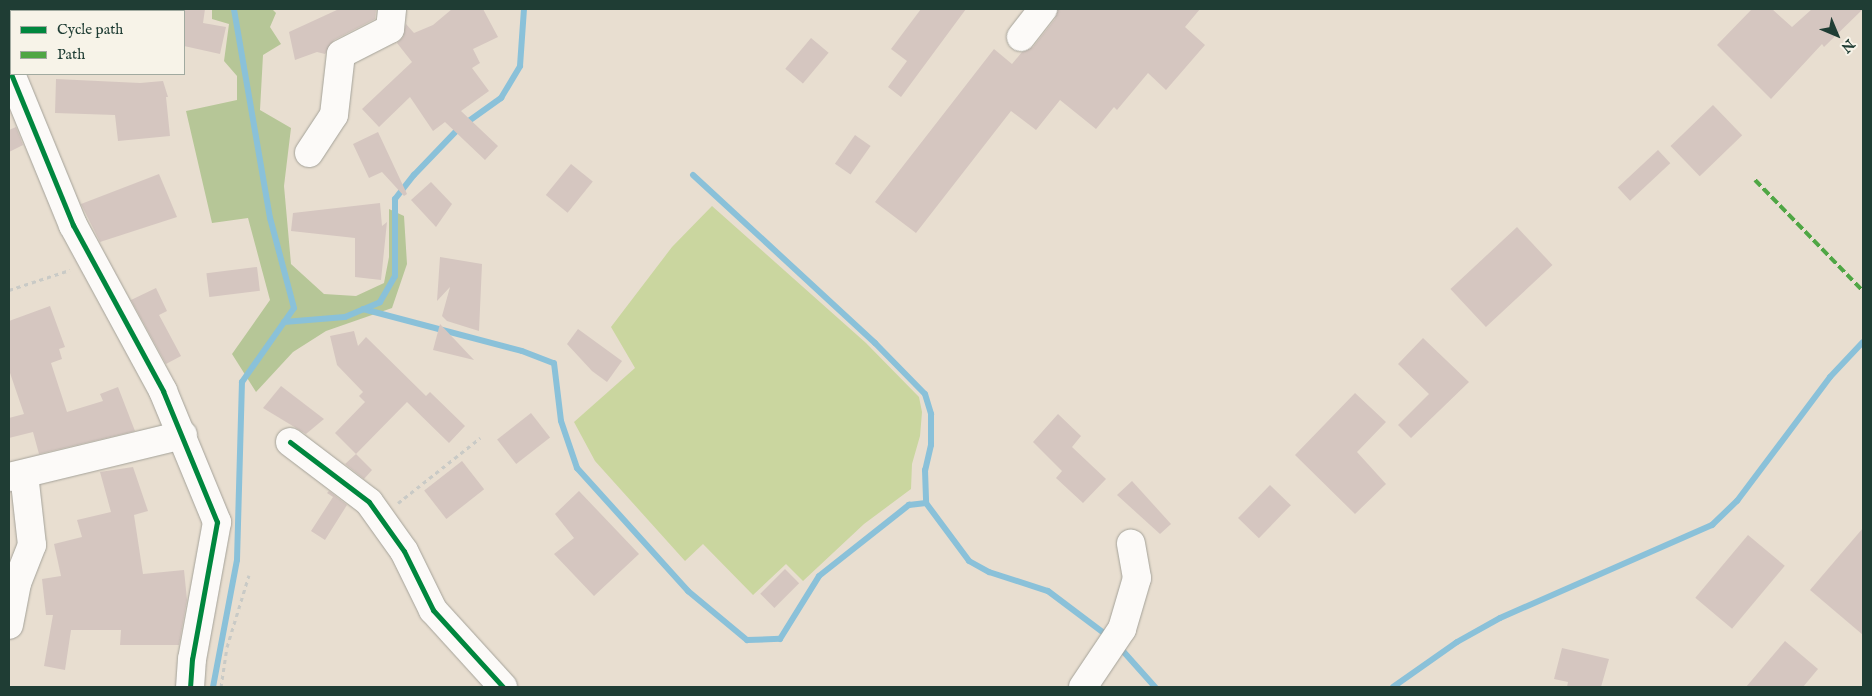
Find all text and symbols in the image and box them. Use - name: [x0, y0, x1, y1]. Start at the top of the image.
- legend: [10, 10, 185, 75]
- north arrow: [1812, 10, 1862, 60]
- text: Cycle path: [57, 20, 123, 39]
- text: N: [1837, 35, 1858, 56]
- text: Path: [57, 45, 85, 64]

